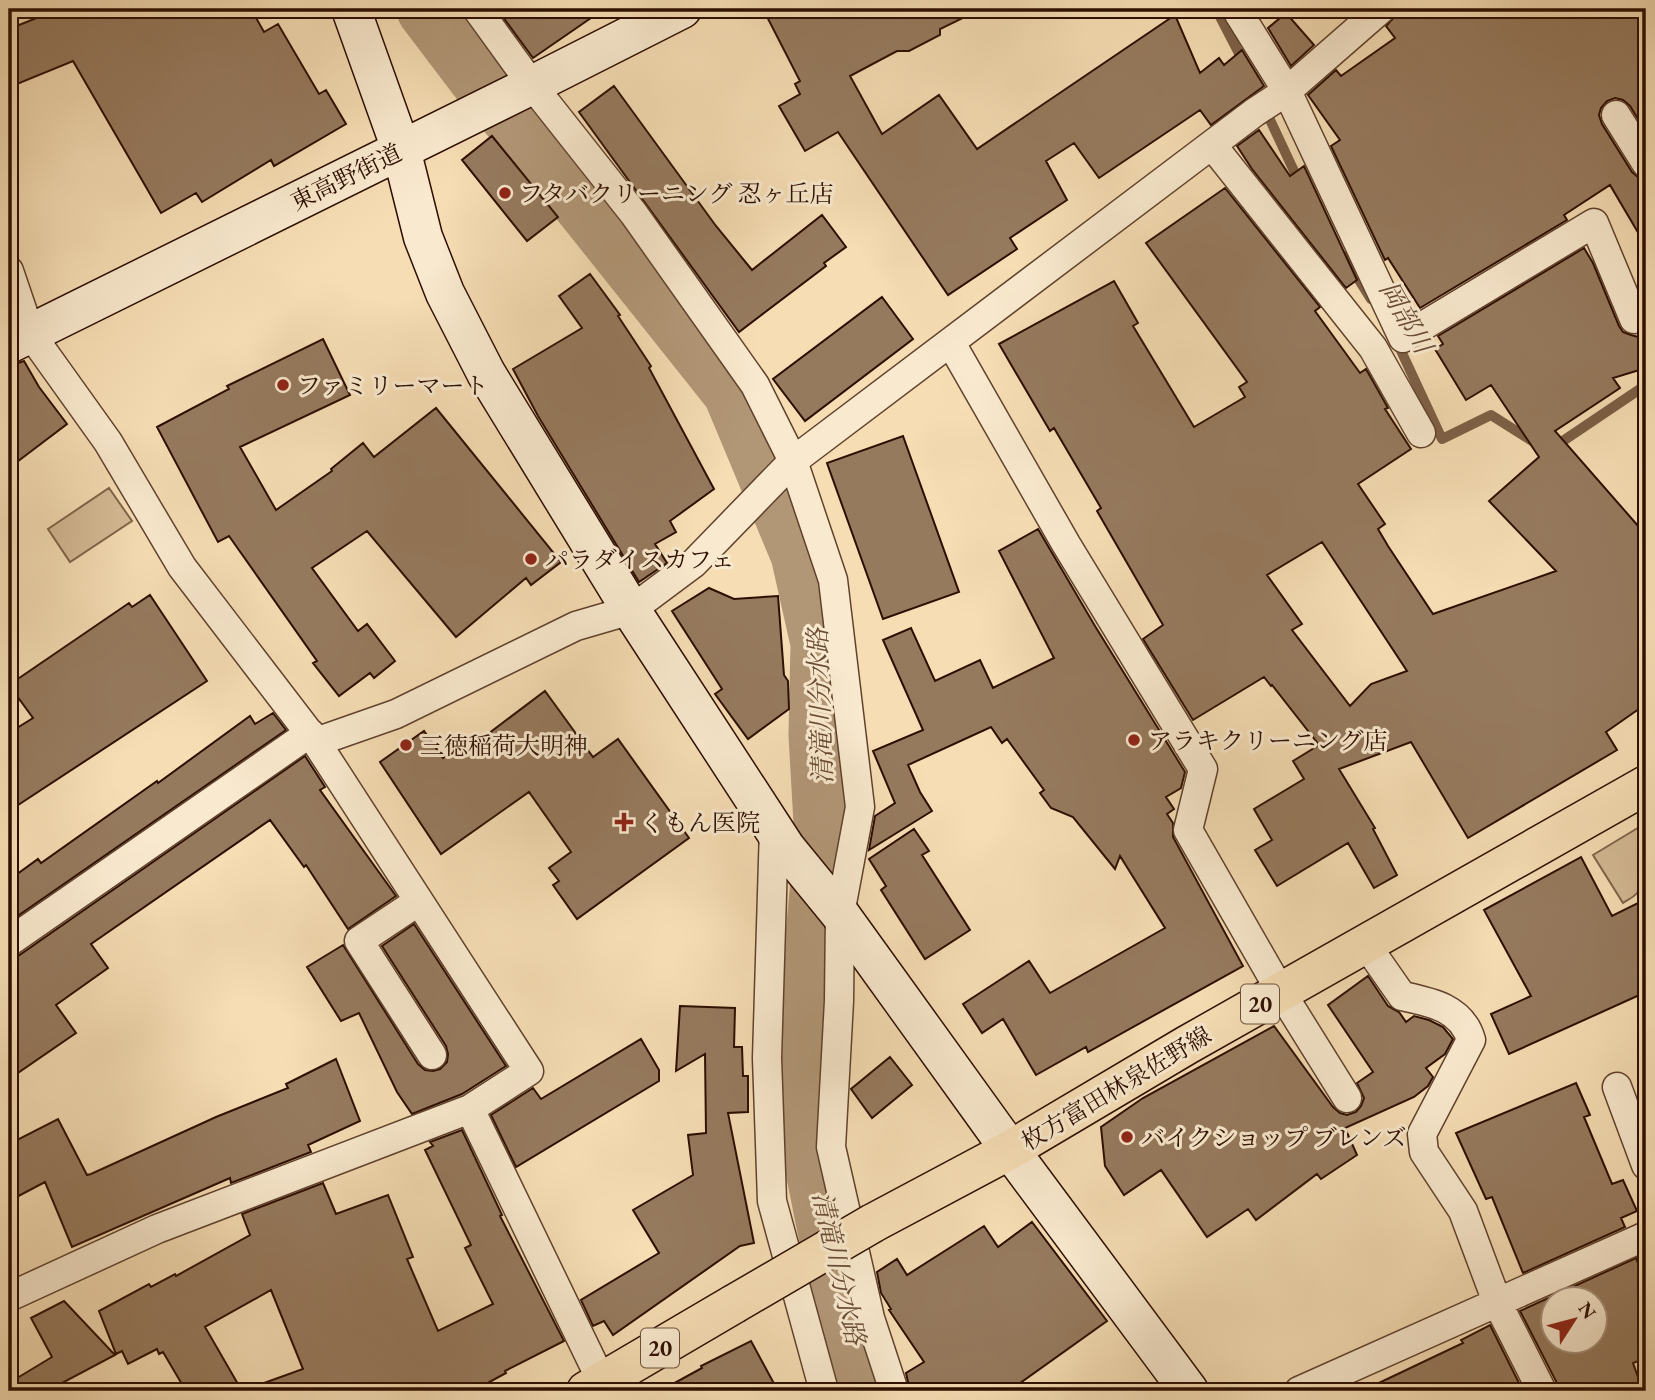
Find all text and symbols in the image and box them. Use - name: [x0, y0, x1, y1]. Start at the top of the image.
- street label: 東高野街道: [285, 137, 407, 217]
- place label: フタバクリーニング 忍ヶ丘店: [519, 178, 833, 209]
- marker: フタバクリーニング 忍ヶ丘店: [497, 185, 513, 201]
- water label: 岡部川: [1372, 275, 1442, 362]
- place label: ファミリーマート: [297, 370, 489, 401]
- marker: ファミリーマート: [275, 377, 291, 393]
- place label: パラダイスカフェ: [545, 544, 735, 575]
- marker: パラダイスカフェ: [523, 551, 539, 567]
- water label: 清滝川分水路: [800, 625, 840, 785]
- place label: アラキクリーニング店: [1148, 725, 1388, 756]
- place label: 三徳稲荷大明神: [420, 730, 588, 761]
- marker: アラキクリーニング店: [1126, 732, 1142, 748]
- marker: 三徳稲荷大明神: [398, 737, 414, 753]
- place label: くもん医院: [640, 807, 760, 838]
- marker: くもん医院: [614, 812, 634, 832]
- road number: 20: [1241, 984, 1279, 1023]
- street label: 枚方富田林泉佐野線: [1015, 1019, 1217, 1157]
- place label: バイクショップ ブレンズ: [1141, 1122, 1407, 1153]
- marker: バイクショップ ブレンズ: [1119, 1129, 1135, 1145]
- water label: 清滝川分水路: [805, 1188, 874, 1350]
- north arrow: [1540, 1284, 1610, 1354]
- text: N: [1573, 1297, 1602, 1324]
- road number: 20: [641, 1329, 679, 1368]

